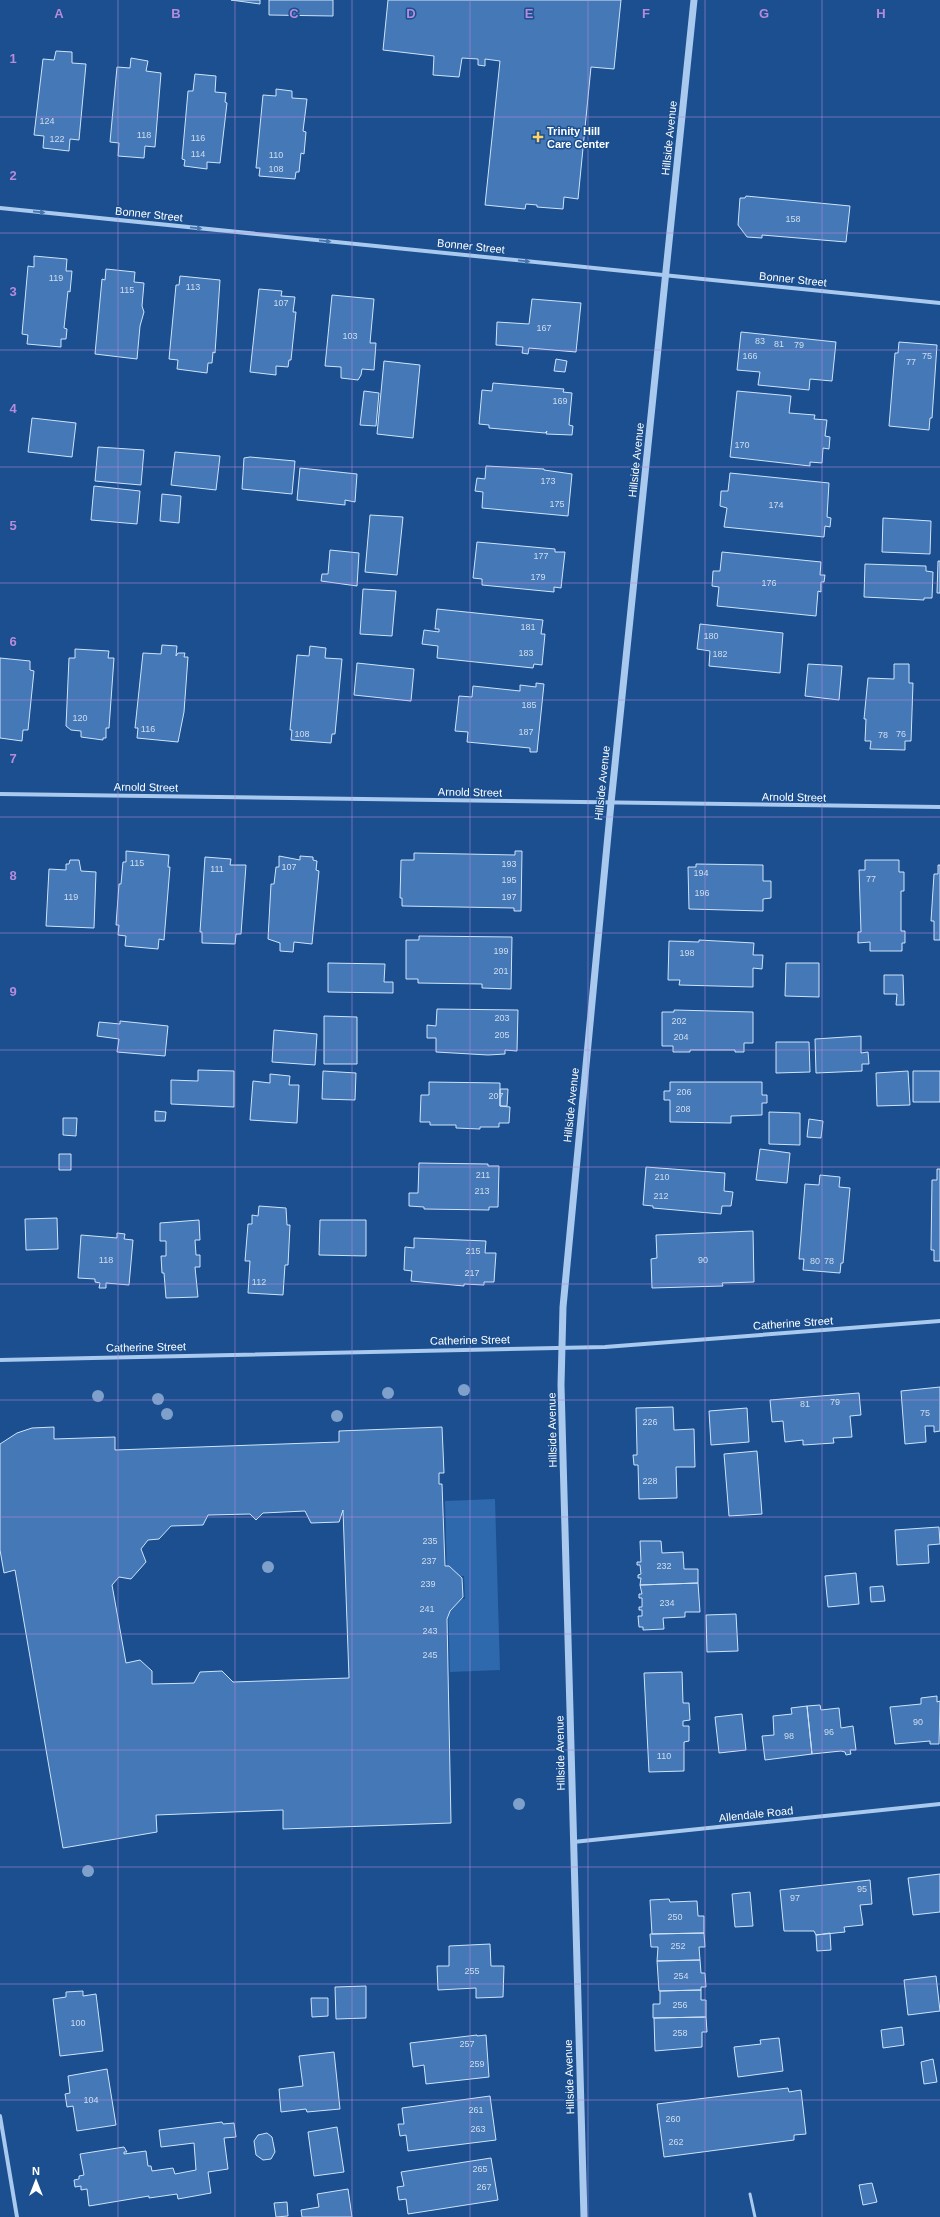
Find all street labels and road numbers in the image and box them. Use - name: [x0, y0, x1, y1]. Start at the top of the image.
- street label: Hillside Avenue: [659, 100, 679, 176]
- street label: Bonner Street: [115, 204, 183, 224]
- street label: Bonner Street: [437, 236, 505, 256]
- street label: Bonner Street: [759, 269, 827, 289]
- street label: Hillside Avenue: [626, 422, 646, 498]
- street label: Hillside Avenue: [592, 745, 612, 821]
- street label: Arnold Street: [114, 780, 178, 794]
- street label: Arnold Street: [438, 785, 502, 799]
- street label: Arnold Street: [762, 790, 826, 804]
- street label: Hillside Avenue: [561, 1067, 581, 1143]
- street label: Catherine Street: [753, 1314, 833, 1332]
- street label: Catherine Street: [430, 1333, 510, 1347]
- street label: Catherine Street: [106, 1340, 186, 1354]
- street label: Hillside Avenue: [545, 1392, 559, 1468]
- street label: Hillside Avenue: [553, 1715, 567, 1791]
- street label: Allendale Road: [718, 1804, 794, 1824]
- street label: Hillside Avenue: [562, 2039, 576, 2115]

